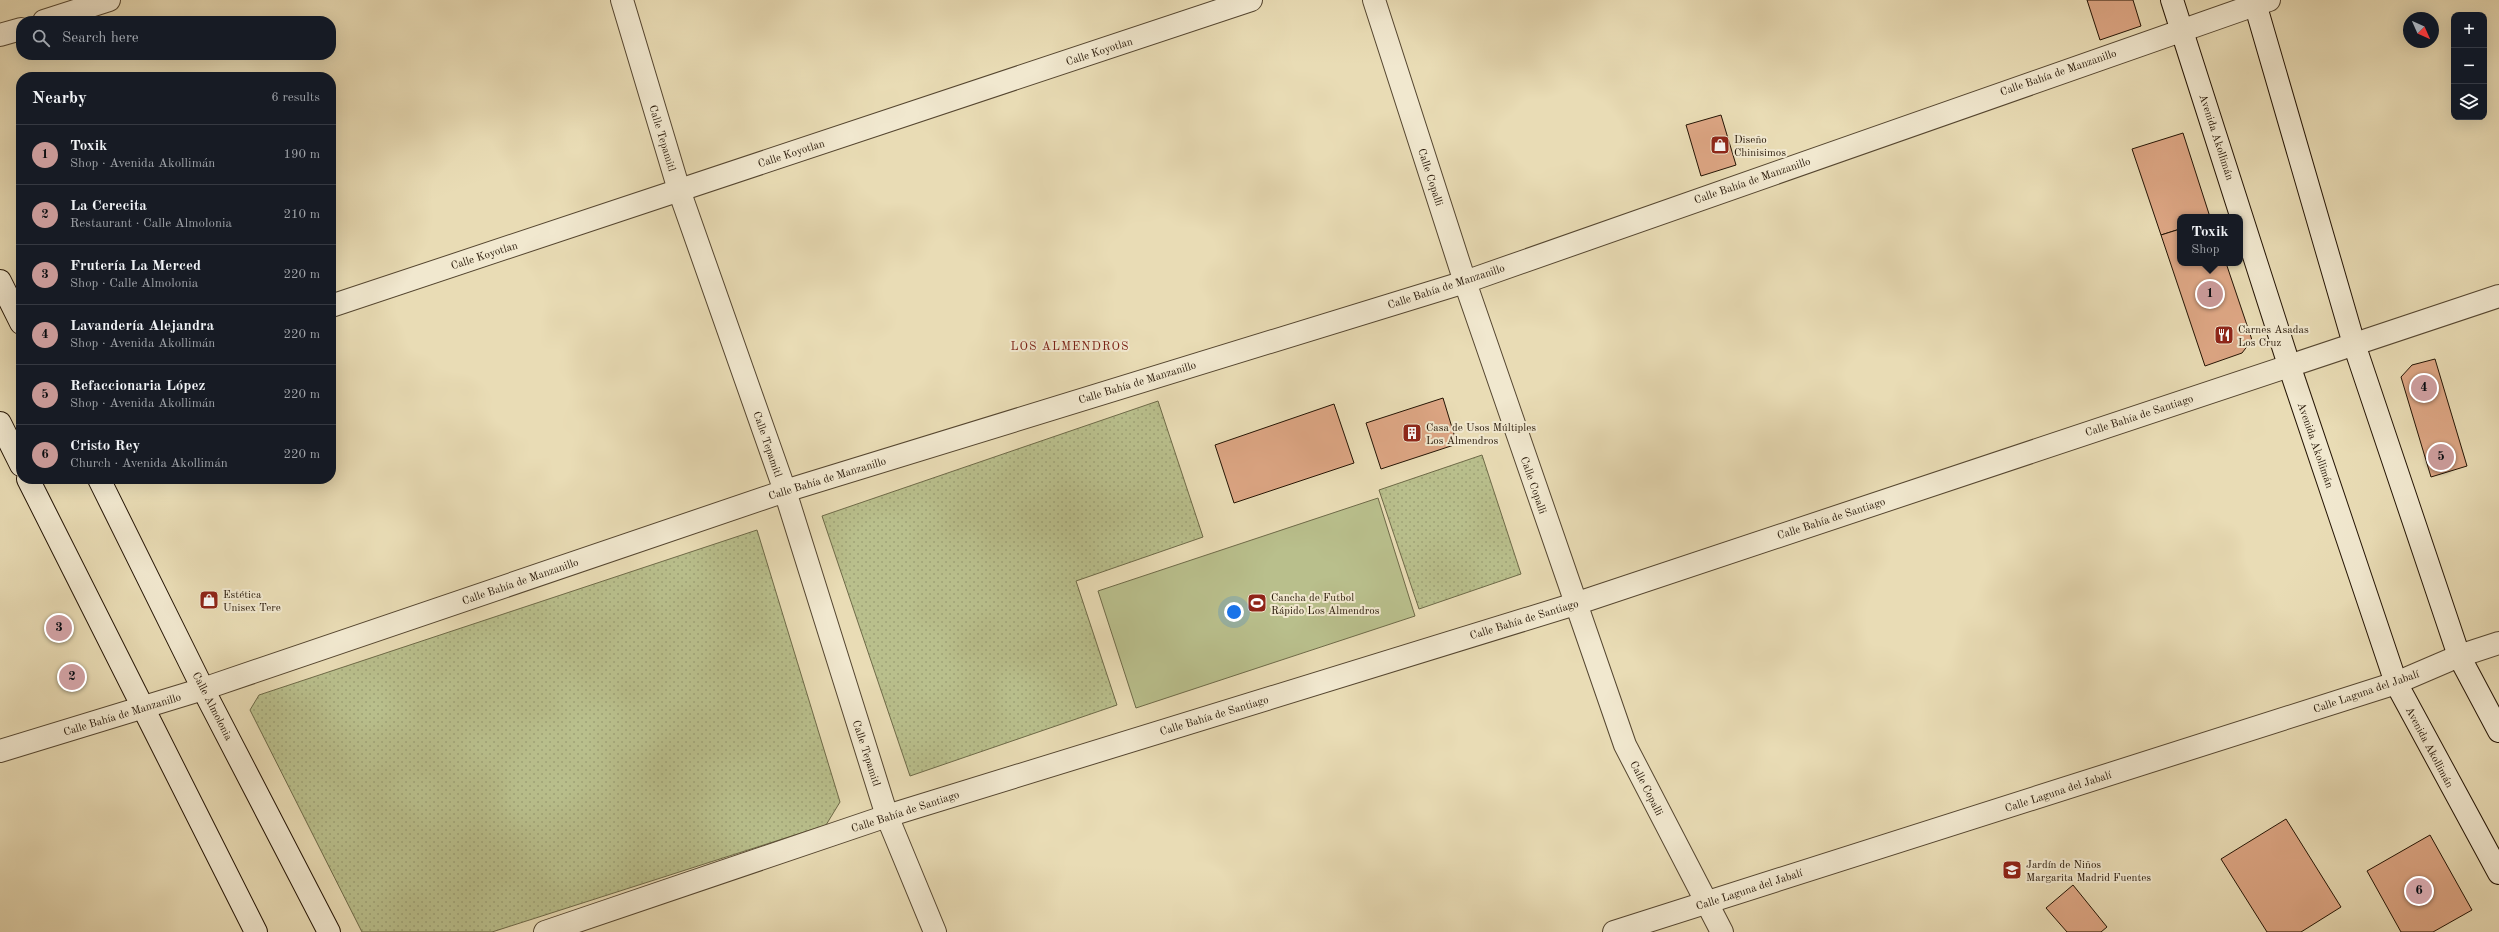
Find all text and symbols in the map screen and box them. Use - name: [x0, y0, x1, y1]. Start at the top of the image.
- north arrow: [2403, 12, 2439, 48]
- map controls: [2451, 12, 2487, 120]
- button: +: [2451, 12, 2487, 48]
- search box: [16, 16, 336, 60]
- icon: search: [30, 27, 52, 49]
- text: Search here: [62, 31, 139, 46]
- street label: Calle Koyotlan: [1065, 36, 1134, 68]
- street label: Calle Bahía de Manzanillo: [1999, 48, 2118, 99]
- button: −: [2451, 48, 2487, 84]
- button: layers: [2451, 84, 2487, 120]
- text: Nearby: [32, 90, 87, 107]
- text: 6 results: [271, 91, 320, 104]
- street label: Avenida Akollimán: [2196, 93, 2235, 182]
- street label: Calle Tepamitl: [646, 104, 677, 173]
- shop icon: Diseño Chinisimos: [1709, 134, 1731, 156]
- place label: Diseño Chinisimos: [1734, 135, 1786, 159]
- street label: Calle Koyotlan: [757, 138, 826, 170]
- text: Toxik: [70, 139, 108, 154]
- street label: Calle Copalli: [1415, 147, 1444, 208]
- text: 1: [41, 148, 49, 161]
- text: 190 m: [283, 148, 320, 161]
- street label: Calle Bahía de Manzanillo: [1693, 156, 1812, 207]
- text: Shop · Avenida Akollimán: [70, 157, 215, 170]
- text: La Cerecita: [70, 199, 147, 214]
- text: 2: [41, 208, 49, 221]
- text: 210 m: [283, 208, 320, 221]
- popup: [2177, 214, 2243, 266]
- text: Restaurant · Calle Almolonia: [70, 217, 232, 230]
- text: Toxik: [2191, 225, 2229, 240]
- street label: Calle Koyotlan: [450, 240, 519, 272]
- text: Shop: [2191, 243, 2220, 256]
- text: Frutería La Merced: [70, 259, 201, 274]
- street label: Calle Bahía de Manzanillo: [1387, 263, 1506, 312]
- text: 3: [41, 268, 49, 281]
- text: 220 m: [283, 268, 320, 281]
- text: Shop · Calle Almolonia: [70, 277, 198, 290]
- pin: 1: [2197, 279, 2223, 309]
- text: Lavandería Alejandra: [70, 319, 214, 334]
- restaurant icon: Carnes Asadas Los Cruz: [2213, 324, 2235, 346]
- place label: Carnes Asadas Los Cruz: [2238, 325, 2309, 349]
- text: 4: [41, 328, 49, 341]
- text: 220 m: [283, 328, 320, 341]
- text: Shop · Avenida Akollimán: [70, 337, 215, 350]
- district label: LOS ALMENDROS: [1011, 341, 1129, 353]
- street label: Calle Bahía de Manzanillo: [1077, 360, 1198, 407]
- pin: 4: [2411, 373, 2437, 403]
- text: Refaccionaria López: [70, 379, 205, 394]
- text: 5: [41, 388, 49, 401]
- text: 220 m: [283, 388, 320, 401]
- street label: Calle Bahía de Santiago: [2084, 394, 2195, 439]
- text: Shop · Avenida Akollimán: [70, 397, 215, 410]
- street label: Avenida Akollimán: [2295, 401, 2334, 490]
- street label: Calle Tepamitl: [750, 410, 783, 479]
- building icon: Casa de Usos Múltiples Los Almendros: [1401, 422, 1423, 444]
- place label: Casa de Usos Múltiples Los Almendros: [1426, 423, 1536, 447]
- text: Cristo Rey: [70, 439, 140, 454]
- pin: 5: [2428, 442, 2454, 472]
- text: 6: [41, 448, 49, 461]
- text: 220 m: [283, 448, 320, 461]
- street label: Calle Copalli: [1518, 455, 1548, 516]
- street label: Calle Bahía de Manzanillo: [767, 456, 888, 503]
- text: Church · Avenida Akollimán: [70, 457, 228, 470]
- street label: Calle Bahía de Santiago: [1776, 497, 1887, 542]
- street label: Calle Bahía de Manzanillo: [461, 557, 580, 608]
- shop icon: Estética Unisex Tere: [198, 589, 220, 611]
- place label: Estética Unisex Tere: [223, 590, 281, 614]
- sports icon: Cancha de Futbol Rápido Los Almendros: [1246, 592, 1268, 614]
- place label: Cancha de Futbol Rápido Los Almendros: [1271, 593, 1380, 617]
- street label: Calle Bahía de Santiago: [1469, 599, 1580, 642]
- your location: [1224, 602, 1244, 622]
- pin: 3: [46, 613, 72, 643]
- pin: 2: [59, 662, 85, 692]
- street label: Calle Laguna del Jabalí: [2312, 669, 2422, 716]
- street label: Calle Almolonia: [190, 671, 234, 743]
- street label: Calle Bahía de Manzanillo: [62, 692, 183, 739]
- street label: Calle Bahía de Santiago: [1159, 695, 1270, 738]
- street label: Avenida Akollimán: [2403, 705, 2455, 790]
- street label: Calle Tepamitl: [850, 719, 881, 788]
- street label: Calle Copalli: [1627, 760, 1664, 818]
- street label: Calle Laguna del Jabalí: [2004, 770, 2114, 815]
- street label: Calle Bahía de Santiago: [850, 790, 961, 835]
- school or university icon: Jardín de Niños Margarita Madrid Fuentes: [2001, 859, 2023, 881]
- place label: Jardín de Niños Margarita Madrid Fuentes: [2026, 860, 2151, 884]
- street label: Calle Laguna del Jabalí: [1695, 868, 1805, 913]
- pin: 6: [2406, 876, 2432, 906]

